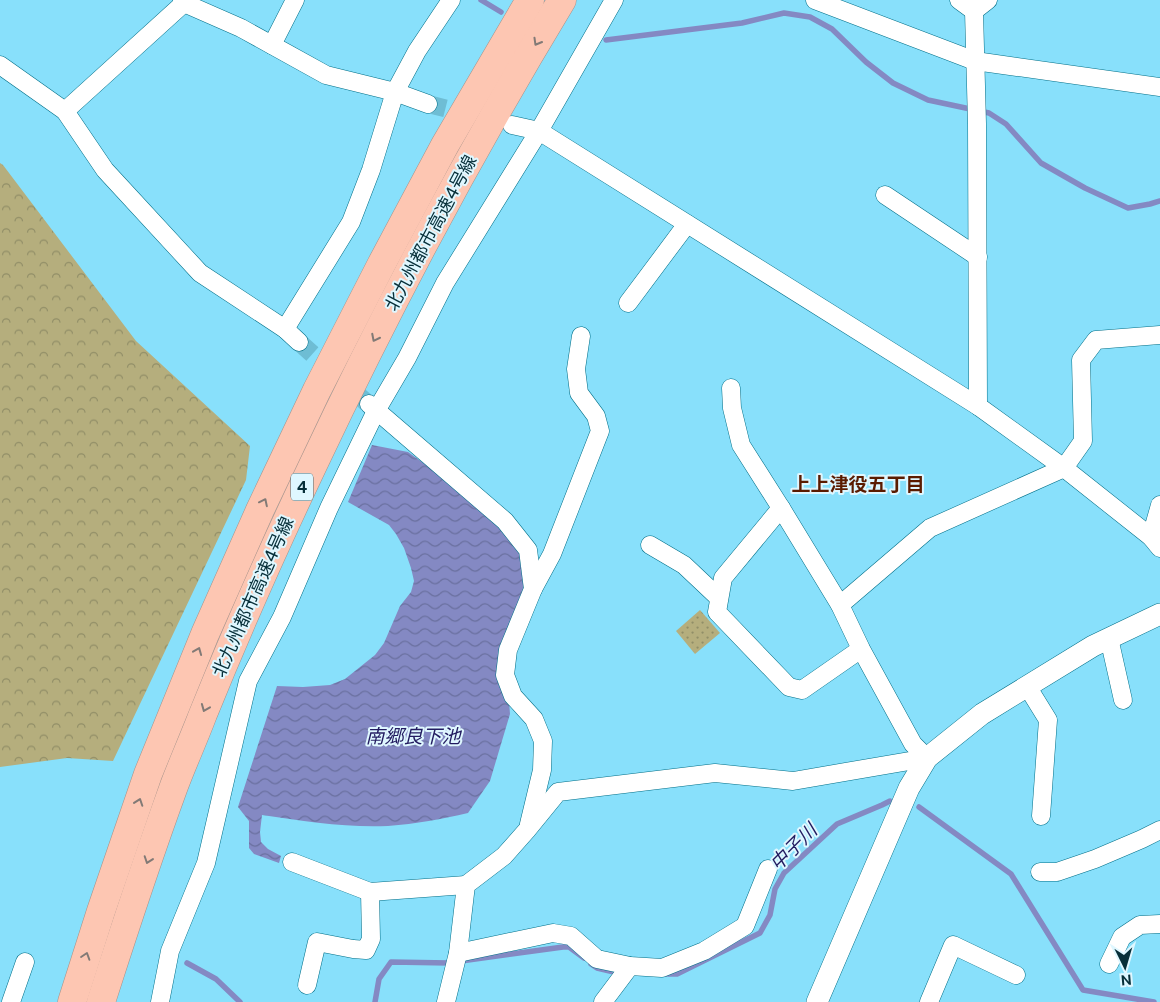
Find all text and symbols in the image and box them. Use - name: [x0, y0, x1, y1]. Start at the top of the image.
- one-way arrow: [533, 36, 543, 45]
- street label: 北九州都市高速4号線: [381, 151, 481, 314]
- one-way arrow: [371, 333, 381, 342]
- district label: 上上津役五丁目: [791, 473, 925, 495]
- road number: 4: [291, 474, 313, 501]
- one-way arrow: [257, 498, 268, 507]
- street label: 北九州都市高速4号線: [208, 513, 297, 680]
- one-way arrow: [192, 647, 202, 655]
- one-way arrow: [201, 703, 212, 712]
- water label: 南郷良下池: [365, 725, 462, 747]
- one-way arrow: [133, 798, 143, 806]
- water label: 中子川: [765, 818, 822, 875]
- one-way arrow: [144, 856, 154, 864]
- north arrow: [1100, 942, 1150, 992]
- one-way arrow: [81, 952, 91, 960]
- text: N: [1120, 972, 1132, 988]

